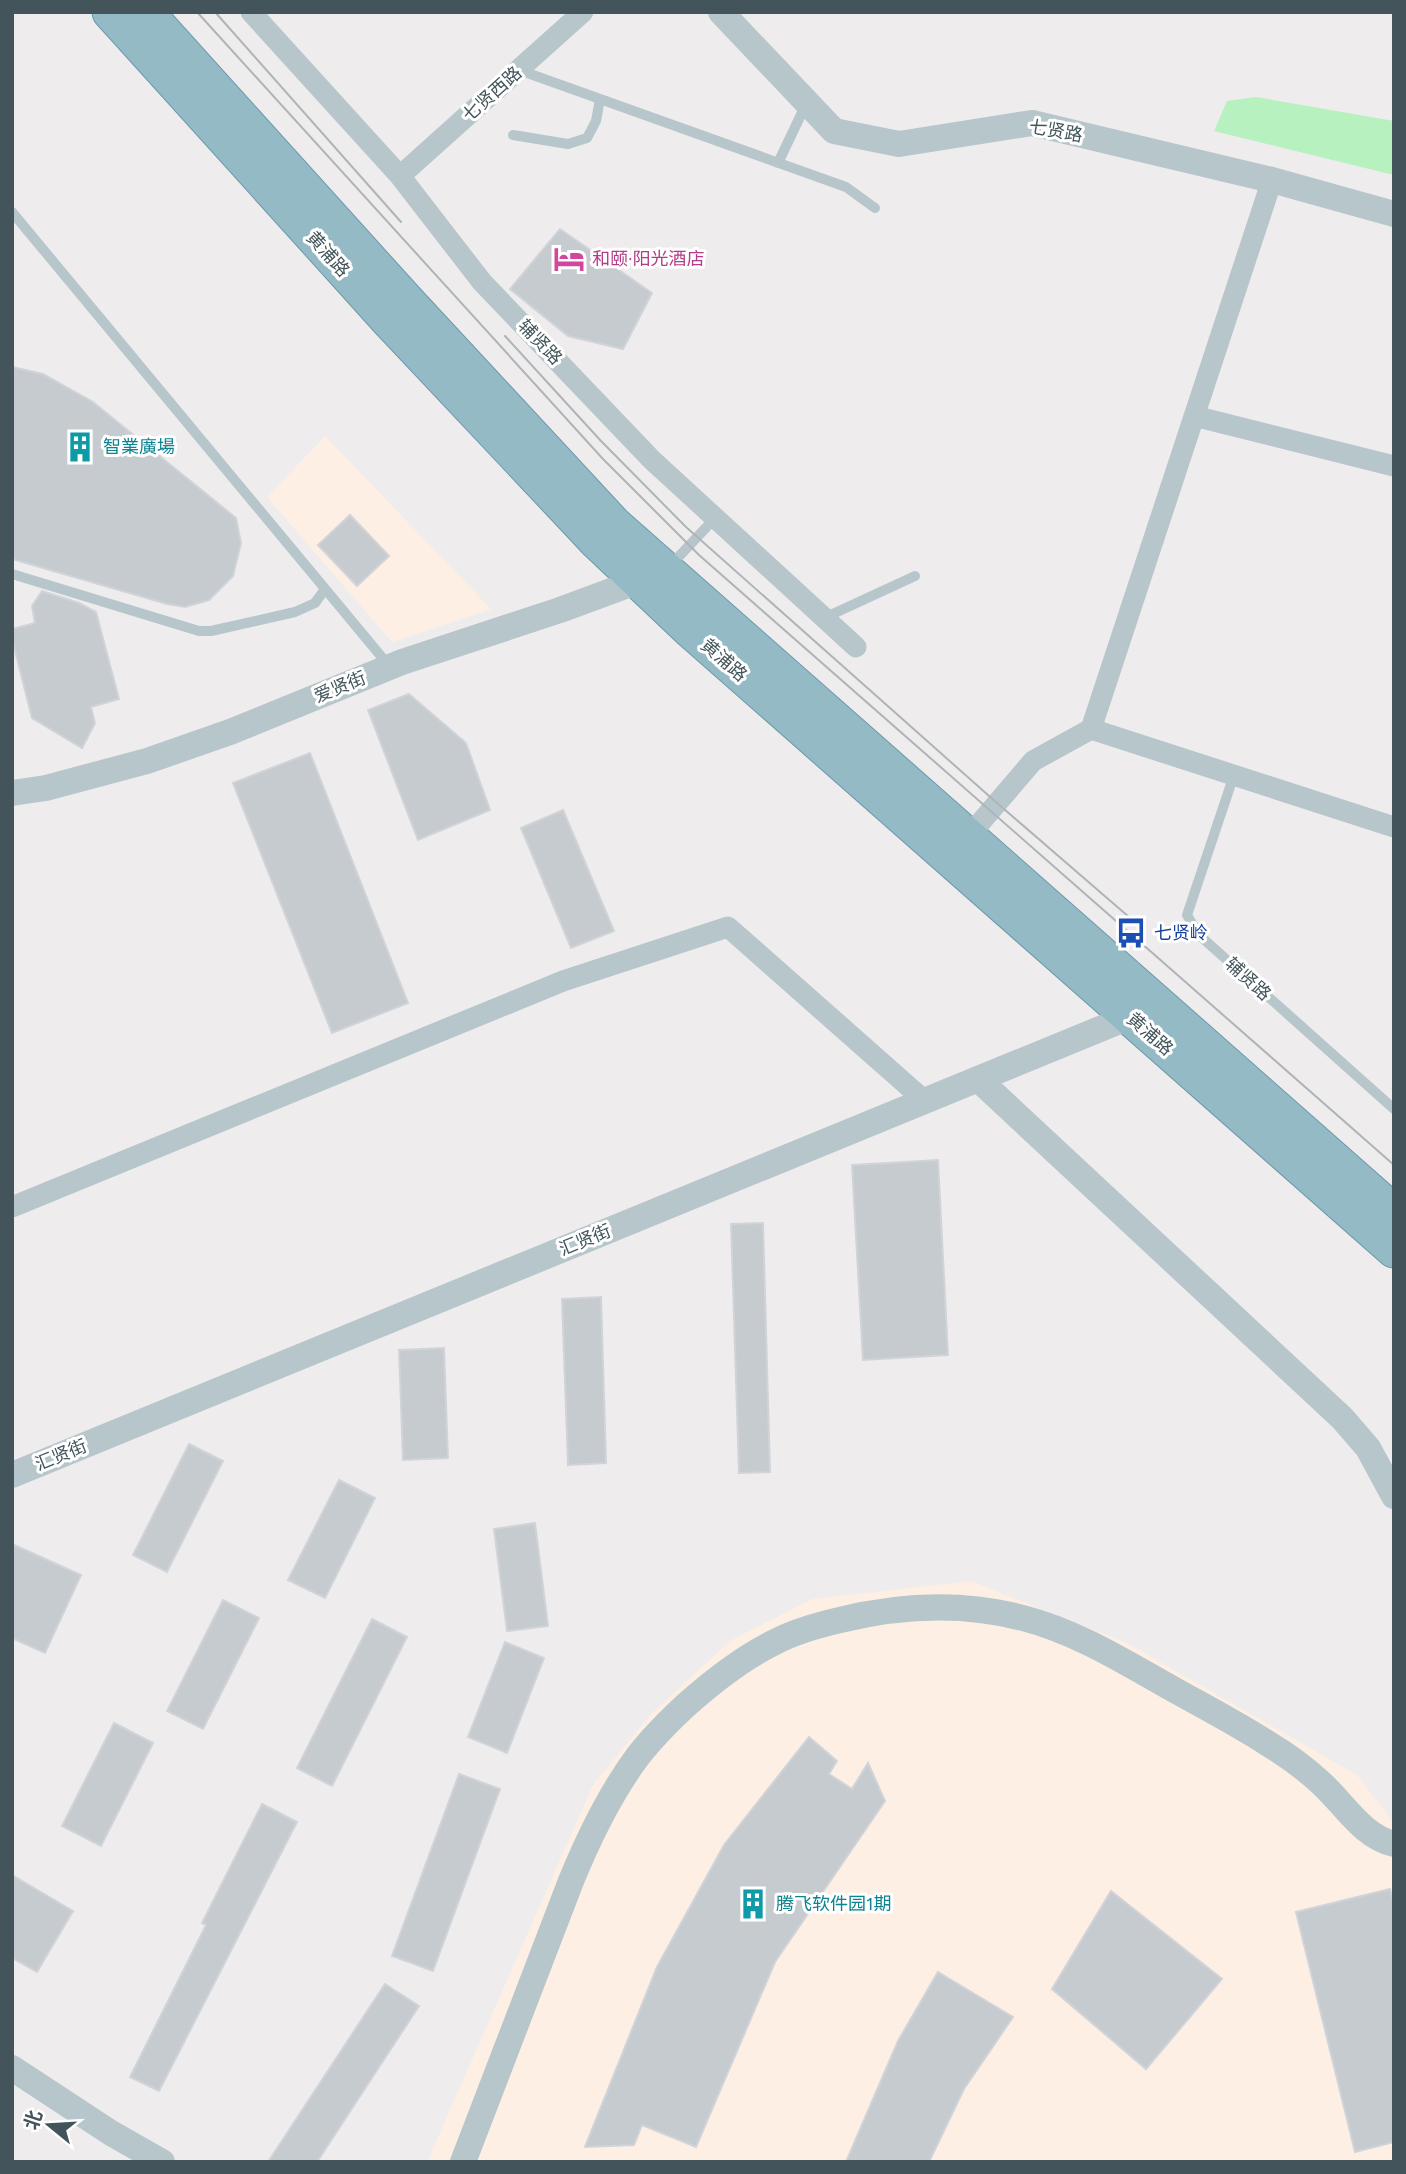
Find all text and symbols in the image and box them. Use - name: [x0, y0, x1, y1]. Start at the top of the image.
- street label: 七贤西路: [458, 62, 526, 126]
- street label: 七贤路: [1028, 115, 1084, 147]
- street label: 黄浦路: [302, 227, 354, 281]
- hotel icon: 和颐·阳光酒店: [552, 242, 586, 276]
- place label: 和颐·阳光酒店: [592, 248, 705, 270]
- street label: 辅贤路: [513, 315, 567, 369]
- building icon: 智業廣場: [63, 430, 97, 464]
- place label: 智業廣場: [103, 436, 175, 458]
- street label: 黄浦路: [696, 634, 752, 686]
- street label: 爱贤街: [311, 667, 369, 707]
- bus stop icon: 七贤岭: [1114, 916, 1148, 950]
- place label: 七贤岭: [1154, 922, 1208, 944]
- street label: 辅贤路: [1221, 953, 1275, 1005]
- street label: 黄浦路: [1122, 1008, 1178, 1060]
- street label: 汇贤街: [556, 1220, 614, 1260]
- street label: 汇贤街: [32, 1435, 90, 1475]
- building icon: 腾飞软件园1期: [736, 1887, 770, 1921]
- place label: 腾飞软件园1期: [776, 1893, 891, 1915]
- north arrow: [14, 2090, 84, 2160]
- text: 北: [19, 2107, 47, 2132]

